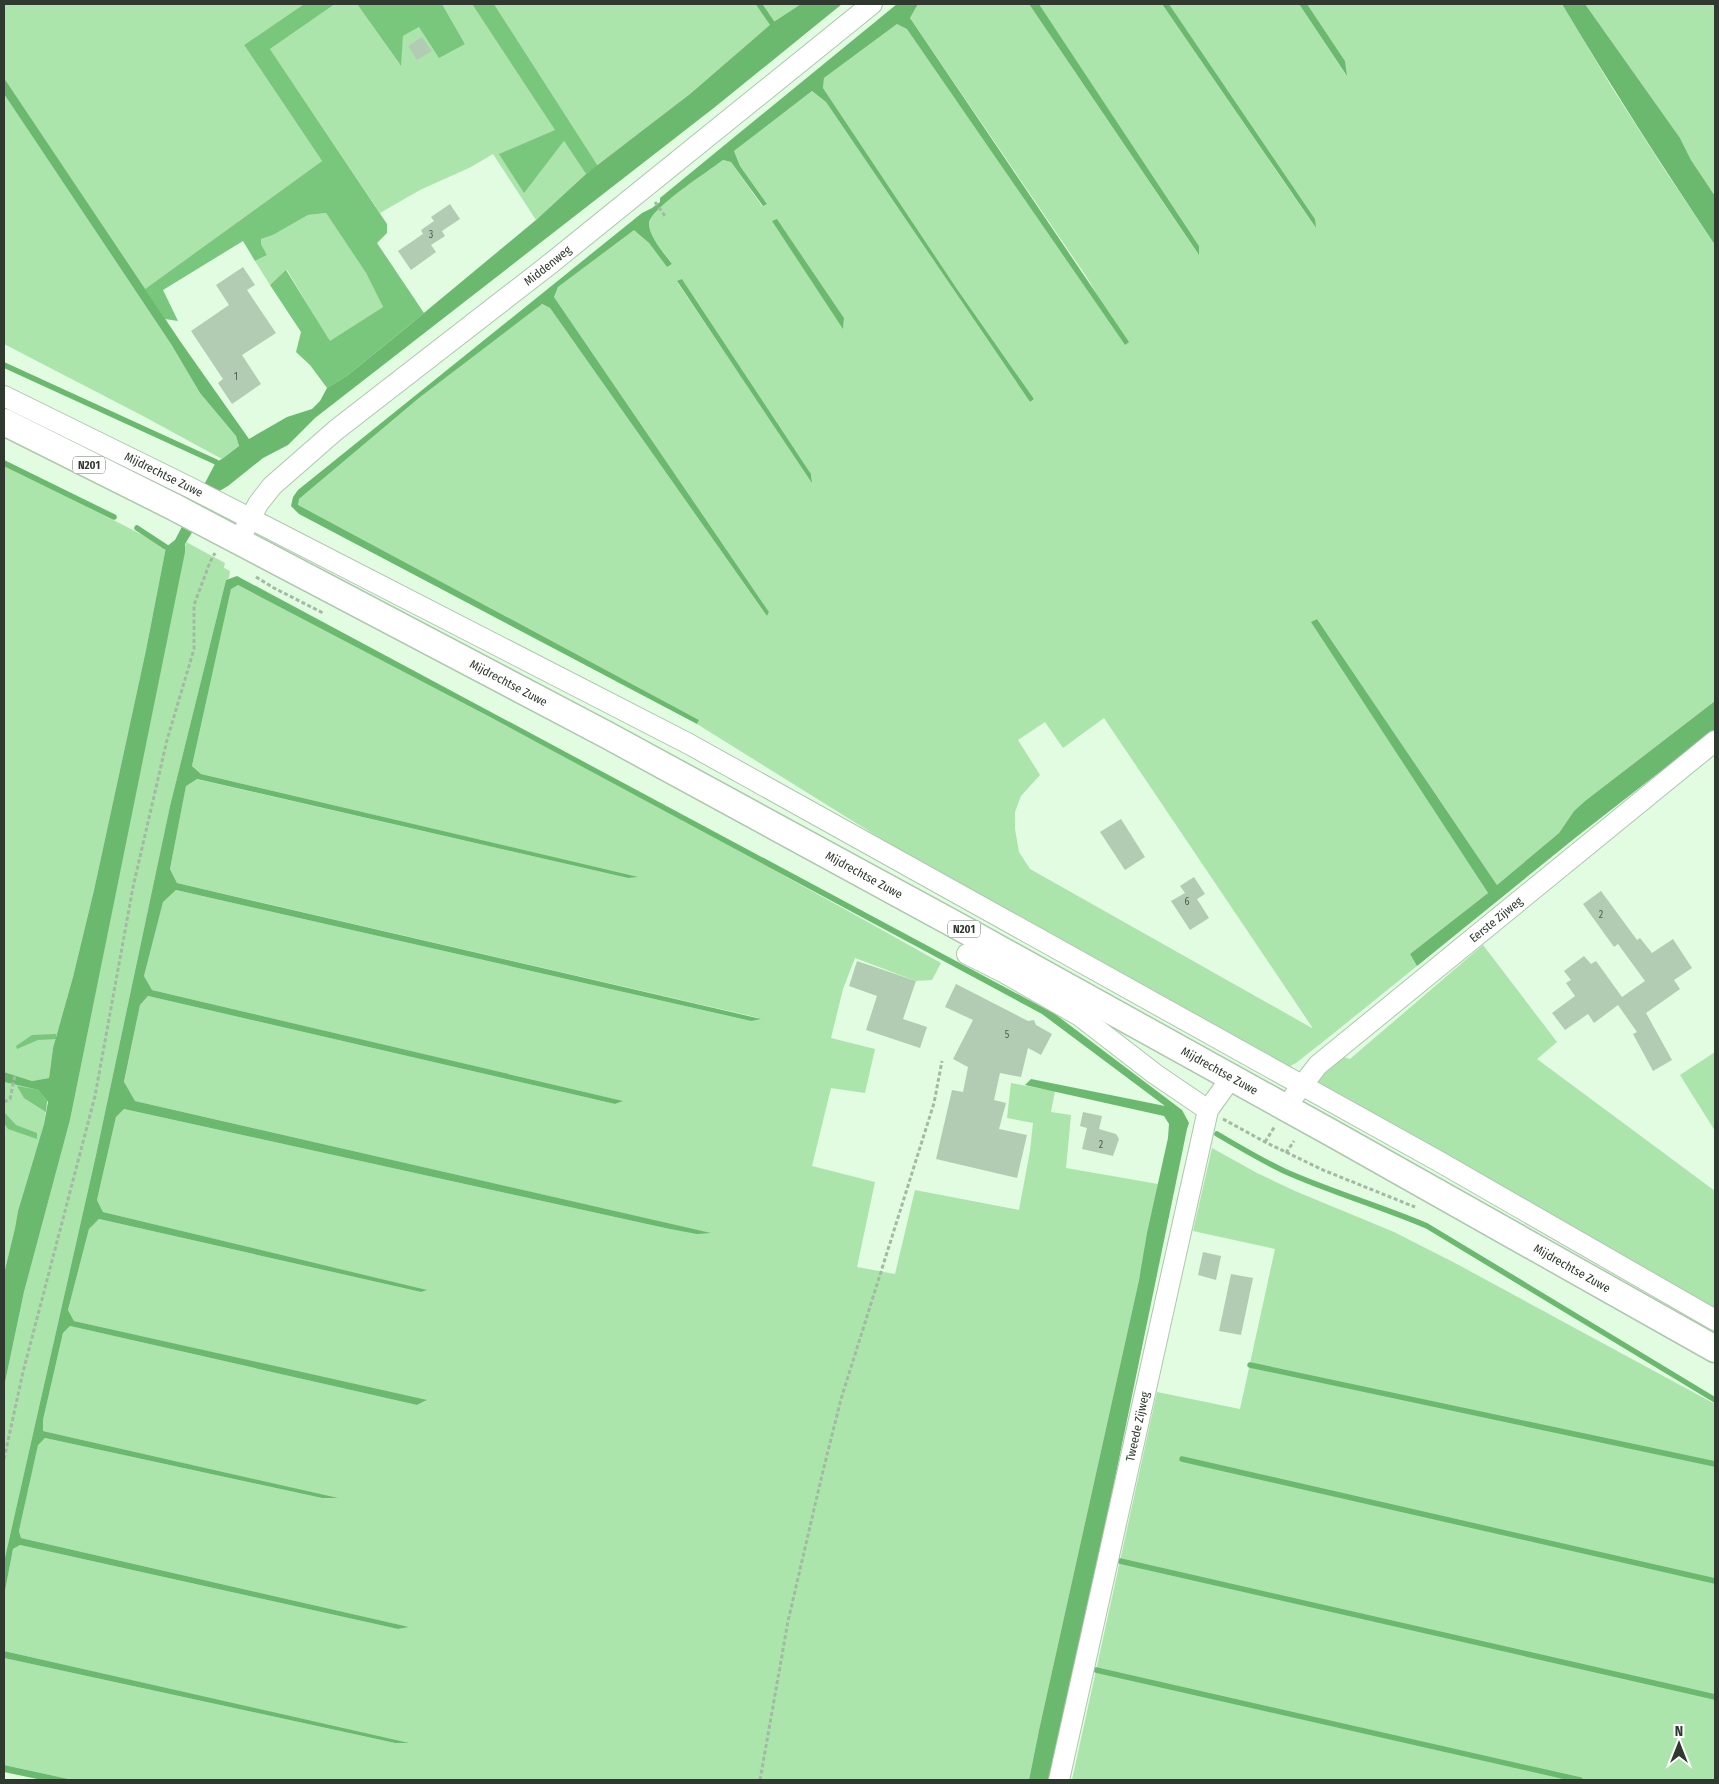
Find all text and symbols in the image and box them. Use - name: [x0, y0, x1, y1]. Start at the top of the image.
- house number: 3: [429, 229, 434, 241]
- street label: Middenweg: [521, 242, 574, 288]
- house number: 1: [234, 371, 238, 383]
- street label: Mijdrechtse Zuwe: [122, 449, 205, 500]
- road number: N201: [73, 456, 105, 474]
- street label: Mijdrechtse Zuwe: [467, 657, 550, 709]
- street label: Mijdrechtse Zuwe: [823, 848, 905, 902]
- street label: Eerste Zijweg: [1467, 894, 1526, 945]
- house number: 6: [1185, 896, 1190, 908]
- house number: 2: [1599, 909, 1604, 921]
- road number: N201: [948, 921, 980, 938]
- house number: 5: [1005, 1029, 1010, 1041]
- street label: Mijdrechtse Zuwe: [1179, 1044, 1260, 1098]
- house number: 2: [1099, 1139, 1104, 1151]
- street label: Mijdrechtse Zuwe: [1531, 1241, 1613, 1296]
- street label: Tweede Zijweg: [1123, 1390, 1152, 1463]
- north arrow: [1654, 1719, 1704, 1769]
- text: N: [1675, 1723, 1683, 1740]

